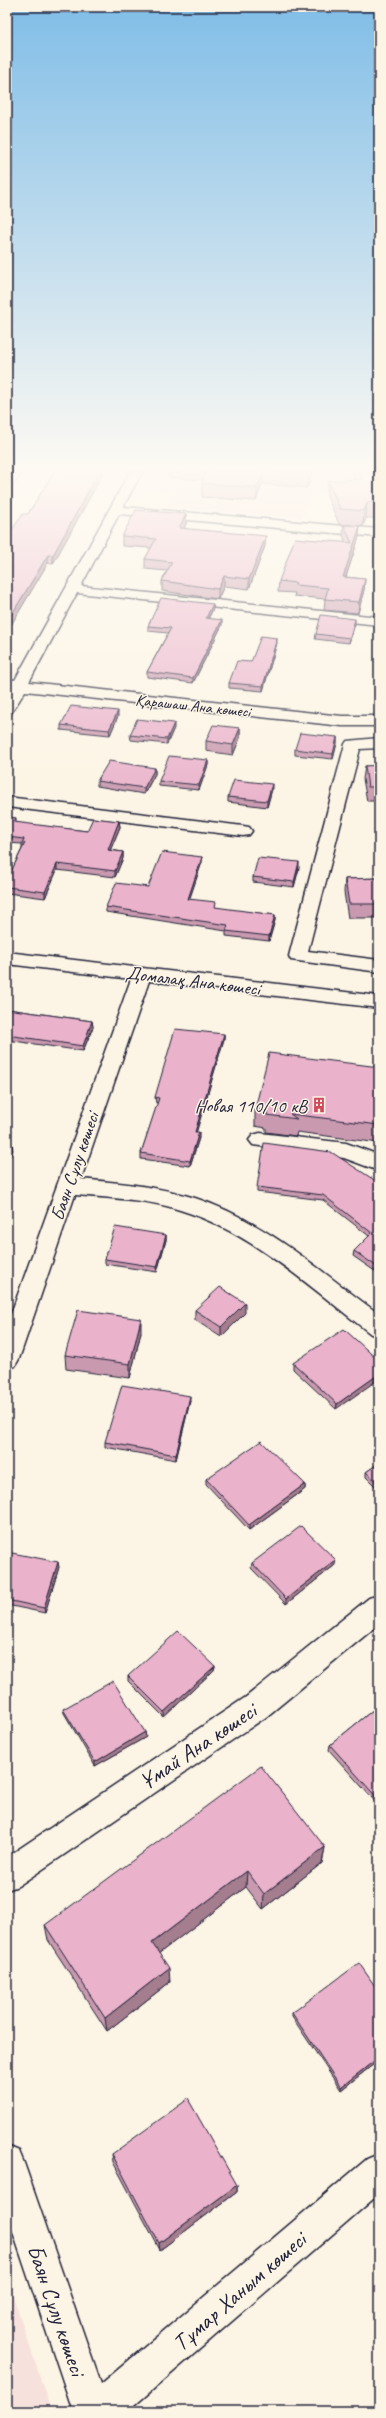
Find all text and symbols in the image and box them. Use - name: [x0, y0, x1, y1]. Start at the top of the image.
- street label: Қарашаш Ана көшесі: [134, 690, 253, 722]
- street label: Домалақ Ана көшесі: [124, 961, 264, 1001]
- place label: Новая 110/10 кВ: [195, 1094, 308, 1118]
- building icon: Новая 110/10 кВ: [310, 1096, 328, 1114]
- street label: Баян Сұлу көшесі: [45, 1107, 105, 1224]
- street label: Ұмай Ана көшесі: [133, 1695, 264, 1797]
- street label: Тұмар Ханым көшесі: [167, 2224, 314, 2357]
- street label: Баян Сұлу көшесі: [21, 2241, 93, 2382]

